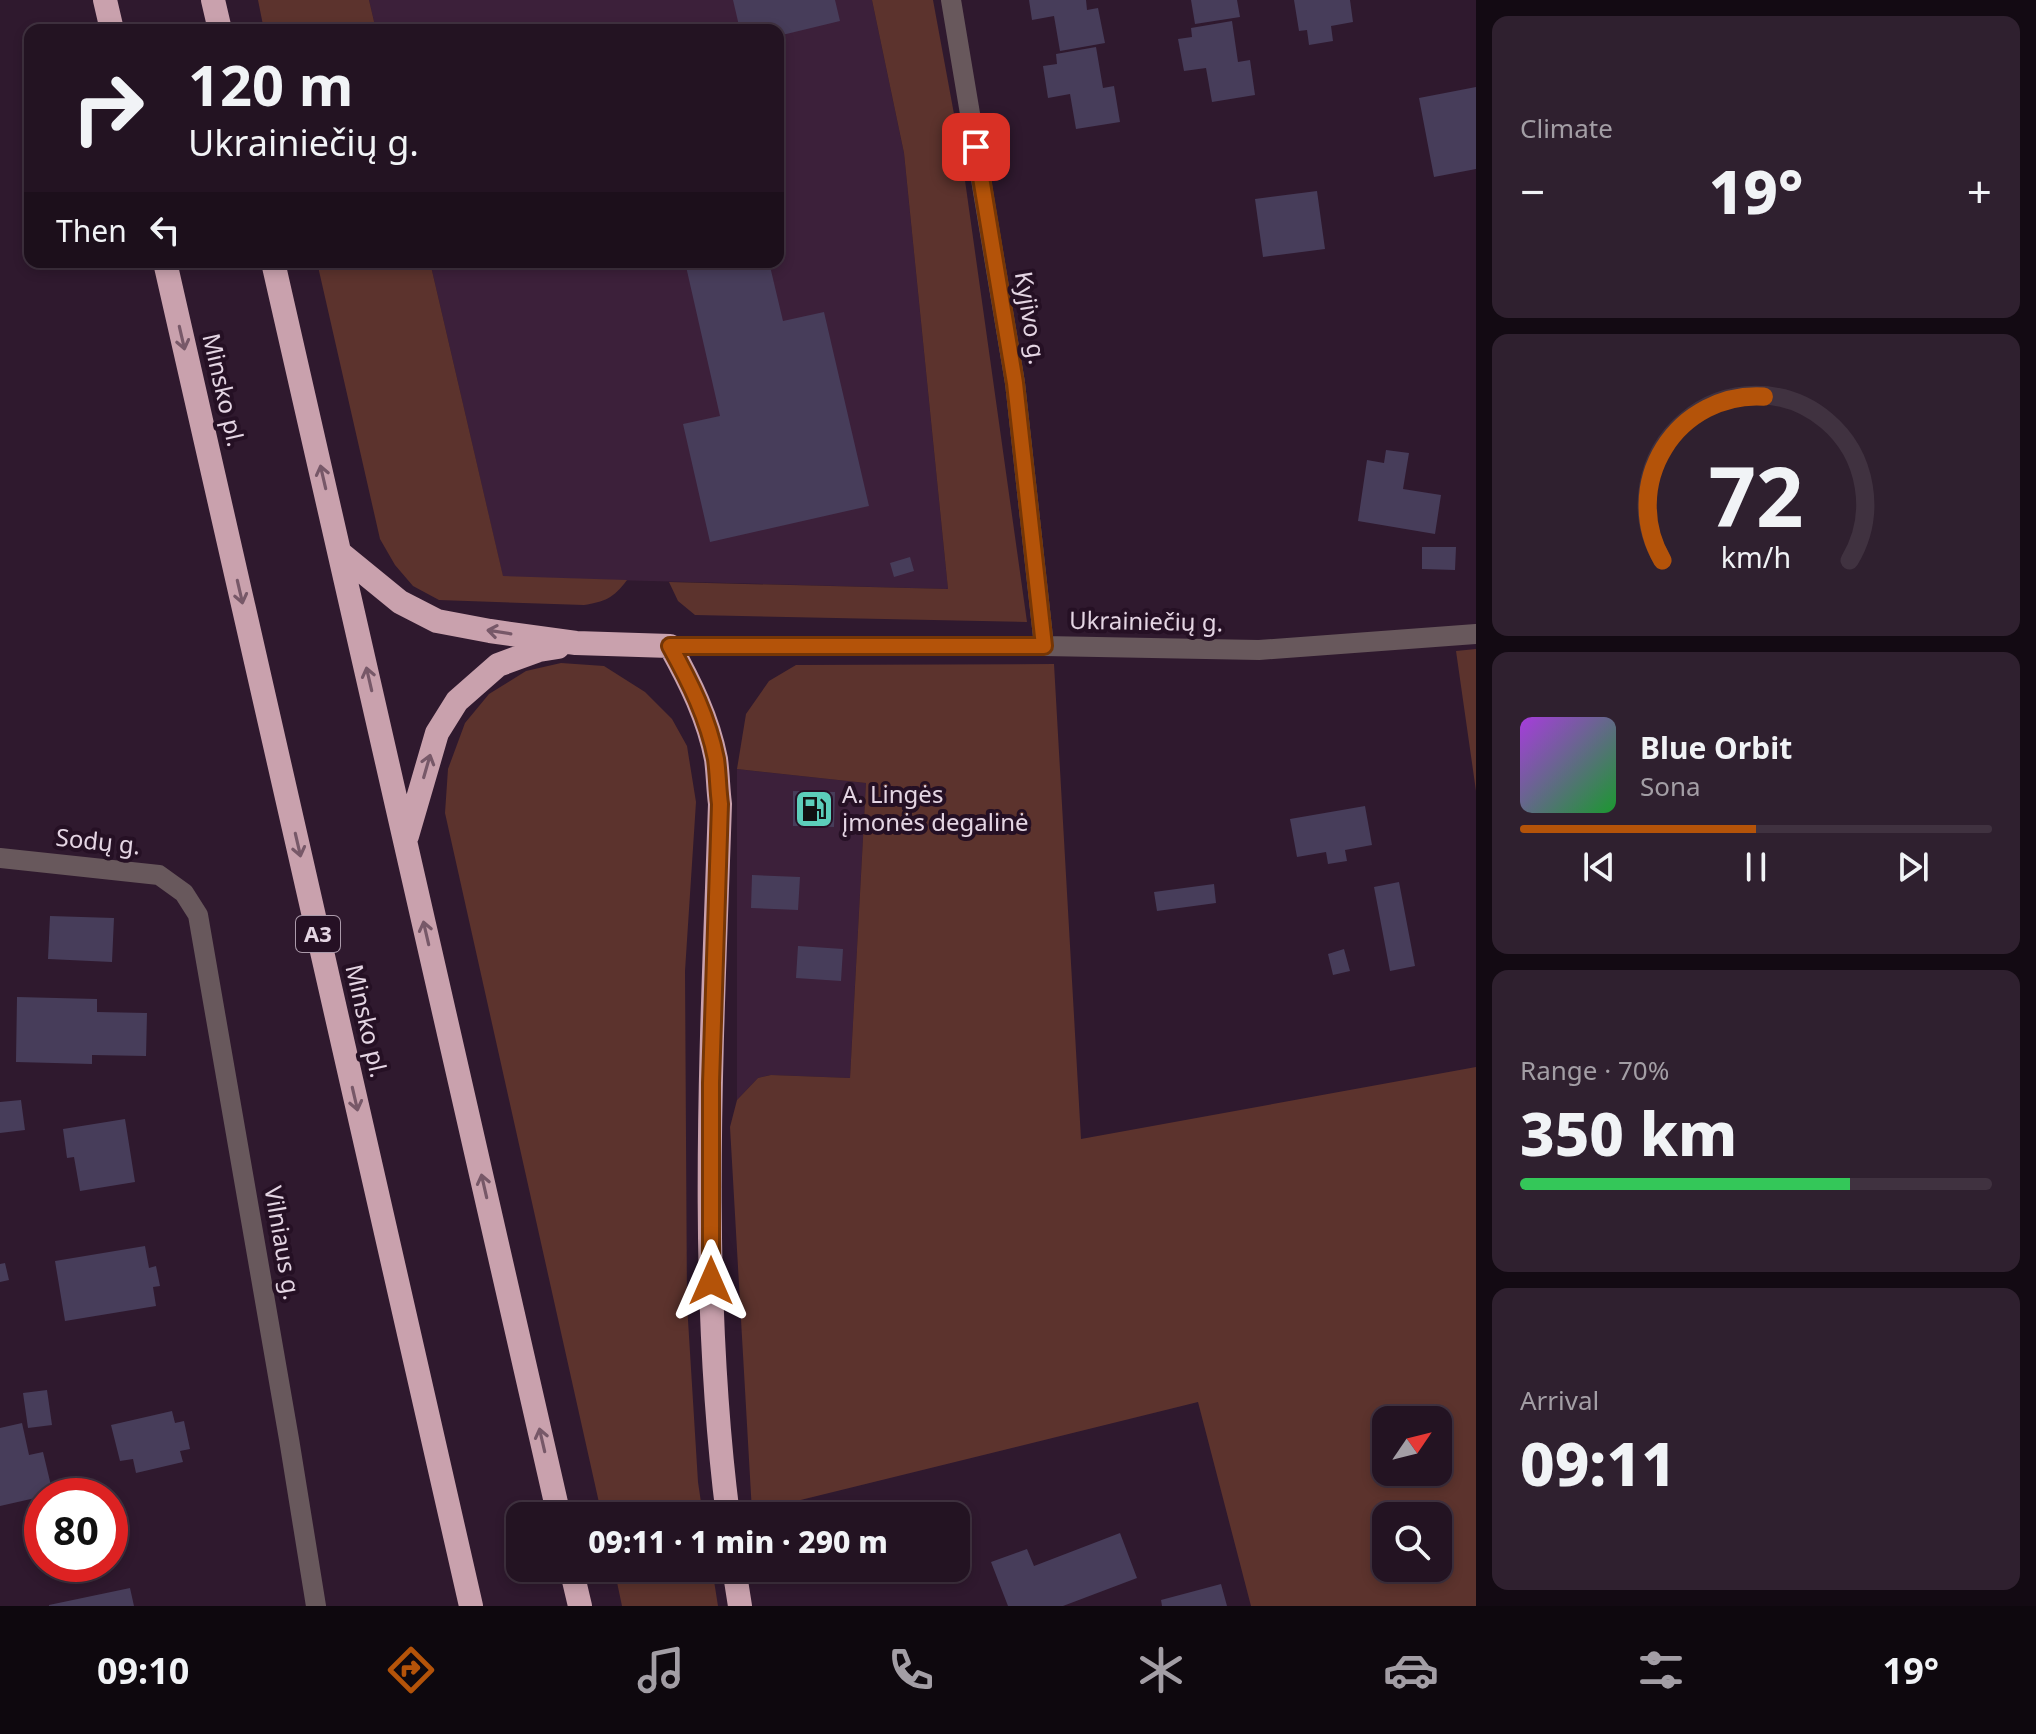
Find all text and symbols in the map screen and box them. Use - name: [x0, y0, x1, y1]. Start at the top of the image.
- text: 120 m: [188, 46, 353, 122]
- icon: right: [56, 56, 160, 160]
- text: Climate: [1520, 110, 1613, 146]
- pin: [942, 113, 1010, 181]
- text: Ukrainiečių g.: [188, 118, 419, 167]
- icon: arrive: [954, 125, 998, 169]
- text: 19°: [1709, 150, 1803, 232]
- text: −: [1520, 161, 1545, 221]
- text: +: [1967, 161, 1992, 221]
- icon: left: [143, 208, 187, 252]
- text: Then: [56, 210, 127, 251]
- street label: Kyjivo g.: [1008, 269, 1055, 367]
- one-way arrow: [175, 325, 190, 350]
- street label: Minsko pl.: [195, 330, 254, 450]
- text: 72: [1708, 438, 1804, 551]
- one-way arrow: [315, 464, 330, 490]
- text: km/h: [1721, 537, 1791, 576]
- one-way arrow: [233, 578, 248, 604]
- street label: Ukrainiečių g.: [1069, 603, 1223, 638]
- one-way arrow: [487, 624, 512, 639]
- one-way arrow: [361, 667, 376, 693]
- text: Blue Orbit: [1640, 727, 1792, 768]
- one-way arrow: [420, 753, 435, 779]
- text: Sona: [1640, 768, 1701, 804]
- place label: A. Lingės įmonės degalinė: [842, 777, 1029, 838]
- fuel station icon: A. Lingės įmonės degalinė: [793, 788, 835, 830]
- street label: Sodų g.: [54, 820, 142, 861]
- one-way arrow: [291, 832, 306, 857]
- icon: previous: [1577, 845, 1621, 889]
- icon: pause: [1734, 845, 1778, 889]
- icon: next: [1891, 845, 1935, 889]
- road number: A3: [296, 916, 340, 952]
- one-way arrow: [418, 921, 433, 946]
- street label: Minsko pl.: [338, 961, 397, 1081]
- text: Range · 70%: [1520, 1052, 1669, 1088]
- one-way arrow: [348, 1085, 363, 1111]
- text: 350 km: [1520, 1092, 1737, 1174]
- one-way arrow: [476, 1174, 491, 1200]
- street label: Vilniaus g.: [257, 1183, 310, 1302]
- position arrow: [669, 1239, 753, 1323]
- text: Arrival: [1520, 1382, 1599, 1418]
- north arrow: [1372, 1406, 1452, 1486]
- map controls: [1372, 1406, 1452, 1582]
- text: 09:11: [1520, 1422, 1676, 1504]
- one-way arrow: [534, 1428, 549, 1453]
- speed limit sign: 80: [24, 1478, 128, 1582]
- button: search: [1372, 1502, 1452, 1582]
- text: 09:11 · 1 min · 290 m: [588, 1521, 888, 1562]
- icon: directions: [383, 1642, 439, 1698]
- icon: music: [633, 1642, 689, 1698]
- icon: phone: [883, 1642, 939, 1698]
- icon: climate: [1133, 1642, 1189, 1698]
- icon: car: [1383, 1642, 1439, 1698]
- icon: filters: [1633, 1642, 1689, 1698]
- text: 09:10: [97, 1646, 189, 1695]
- text: 19°: [1883, 1646, 1939, 1695]

